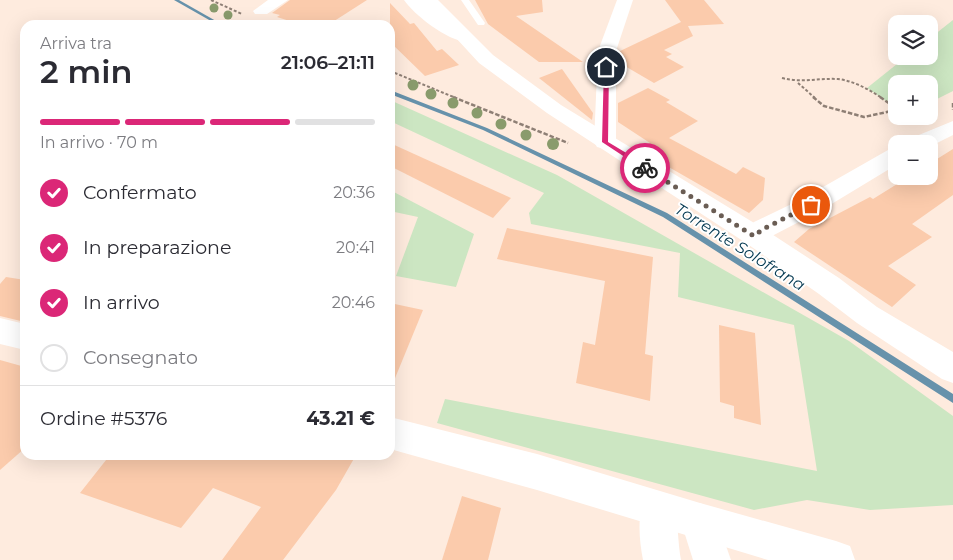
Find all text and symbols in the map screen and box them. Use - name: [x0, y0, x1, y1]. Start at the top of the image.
- map controls: [888, 15, 938, 185]
- button: layers: [888, 15, 938, 65]
- text: Arriva tra: [40, 34, 112, 53]
- pin: [585, 46, 627, 88]
- text: 21:06–21:11: [281, 51, 375, 74]
- text: 2 min: [40, 52, 132, 91]
- icon: home: [592, 53, 620, 81]
- button: +: [888, 75, 938, 125]
- text: In arrivo · 70 m: [40, 133, 158, 152]
- button: −: [888, 135, 938, 185]
- courier: [620, 143, 670, 193]
- icon: bike: [631, 154, 659, 182]
- icon: check: [40, 179, 68, 207]
- text: Confermato: [83, 181, 197, 204]
- text: 20:36: [333, 183, 375, 202]
- pin: [790, 184, 832, 226]
- icon: bag: [797, 191, 825, 219]
- water label: Torrente Solofrana: [671, 199, 809, 295]
- icon: check: [40, 234, 68, 262]
- text: In preparazione: [83, 236, 231, 259]
- text: 20:41: [336, 238, 375, 257]
- icon: check: [40, 289, 68, 317]
- text: In arrivo: [83, 291, 160, 314]
- text: 20:46: [332, 293, 375, 312]
- text: Consegnato: [83, 346, 198, 369]
- text: Ordine #5376: [40, 407, 167, 430]
- text: 43.21 €: [306, 407, 375, 430]

